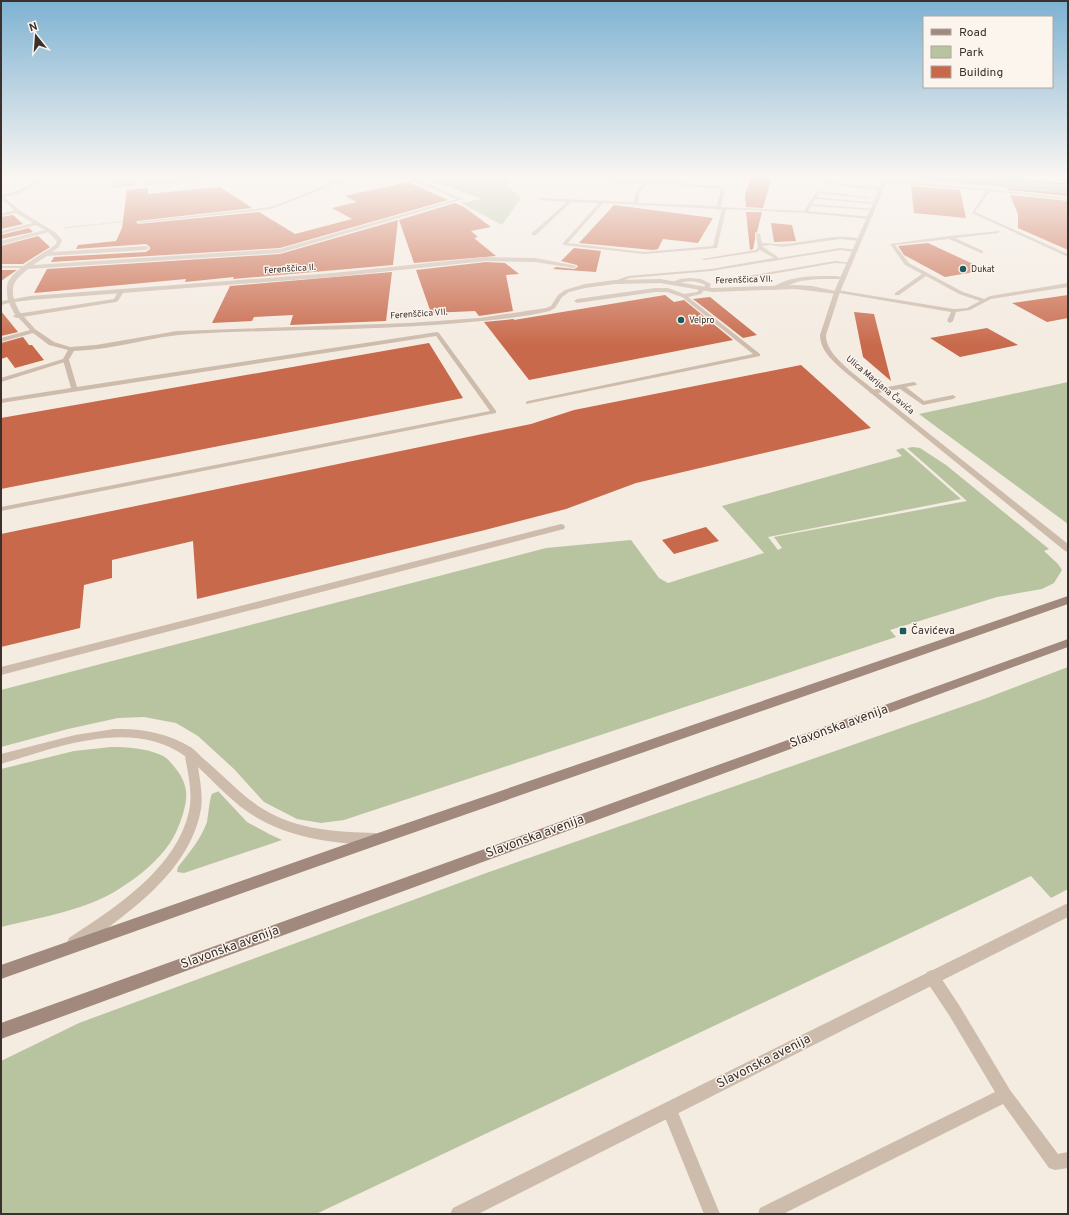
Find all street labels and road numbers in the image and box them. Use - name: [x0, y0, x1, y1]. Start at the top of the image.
- street label: Ferenščica II.: [264, 262, 316, 276]
- street label: Ferenščica VII.: [715, 274, 773, 286]
- street label: Ferenščica VII.: [390, 307, 448, 321]
- street label: Ulica Marijana Čavića: [844, 353, 917, 417]
- street label: Slavonska avenija: [788, 702, 890, 752]
- street label: Slavonska avenija: [484, 812, 586, 862]
- street label: Slavonska avenija: [179, 923, 281, 973]
- street label: Slavonska avenija: [714, 1031, 814, 1093]

